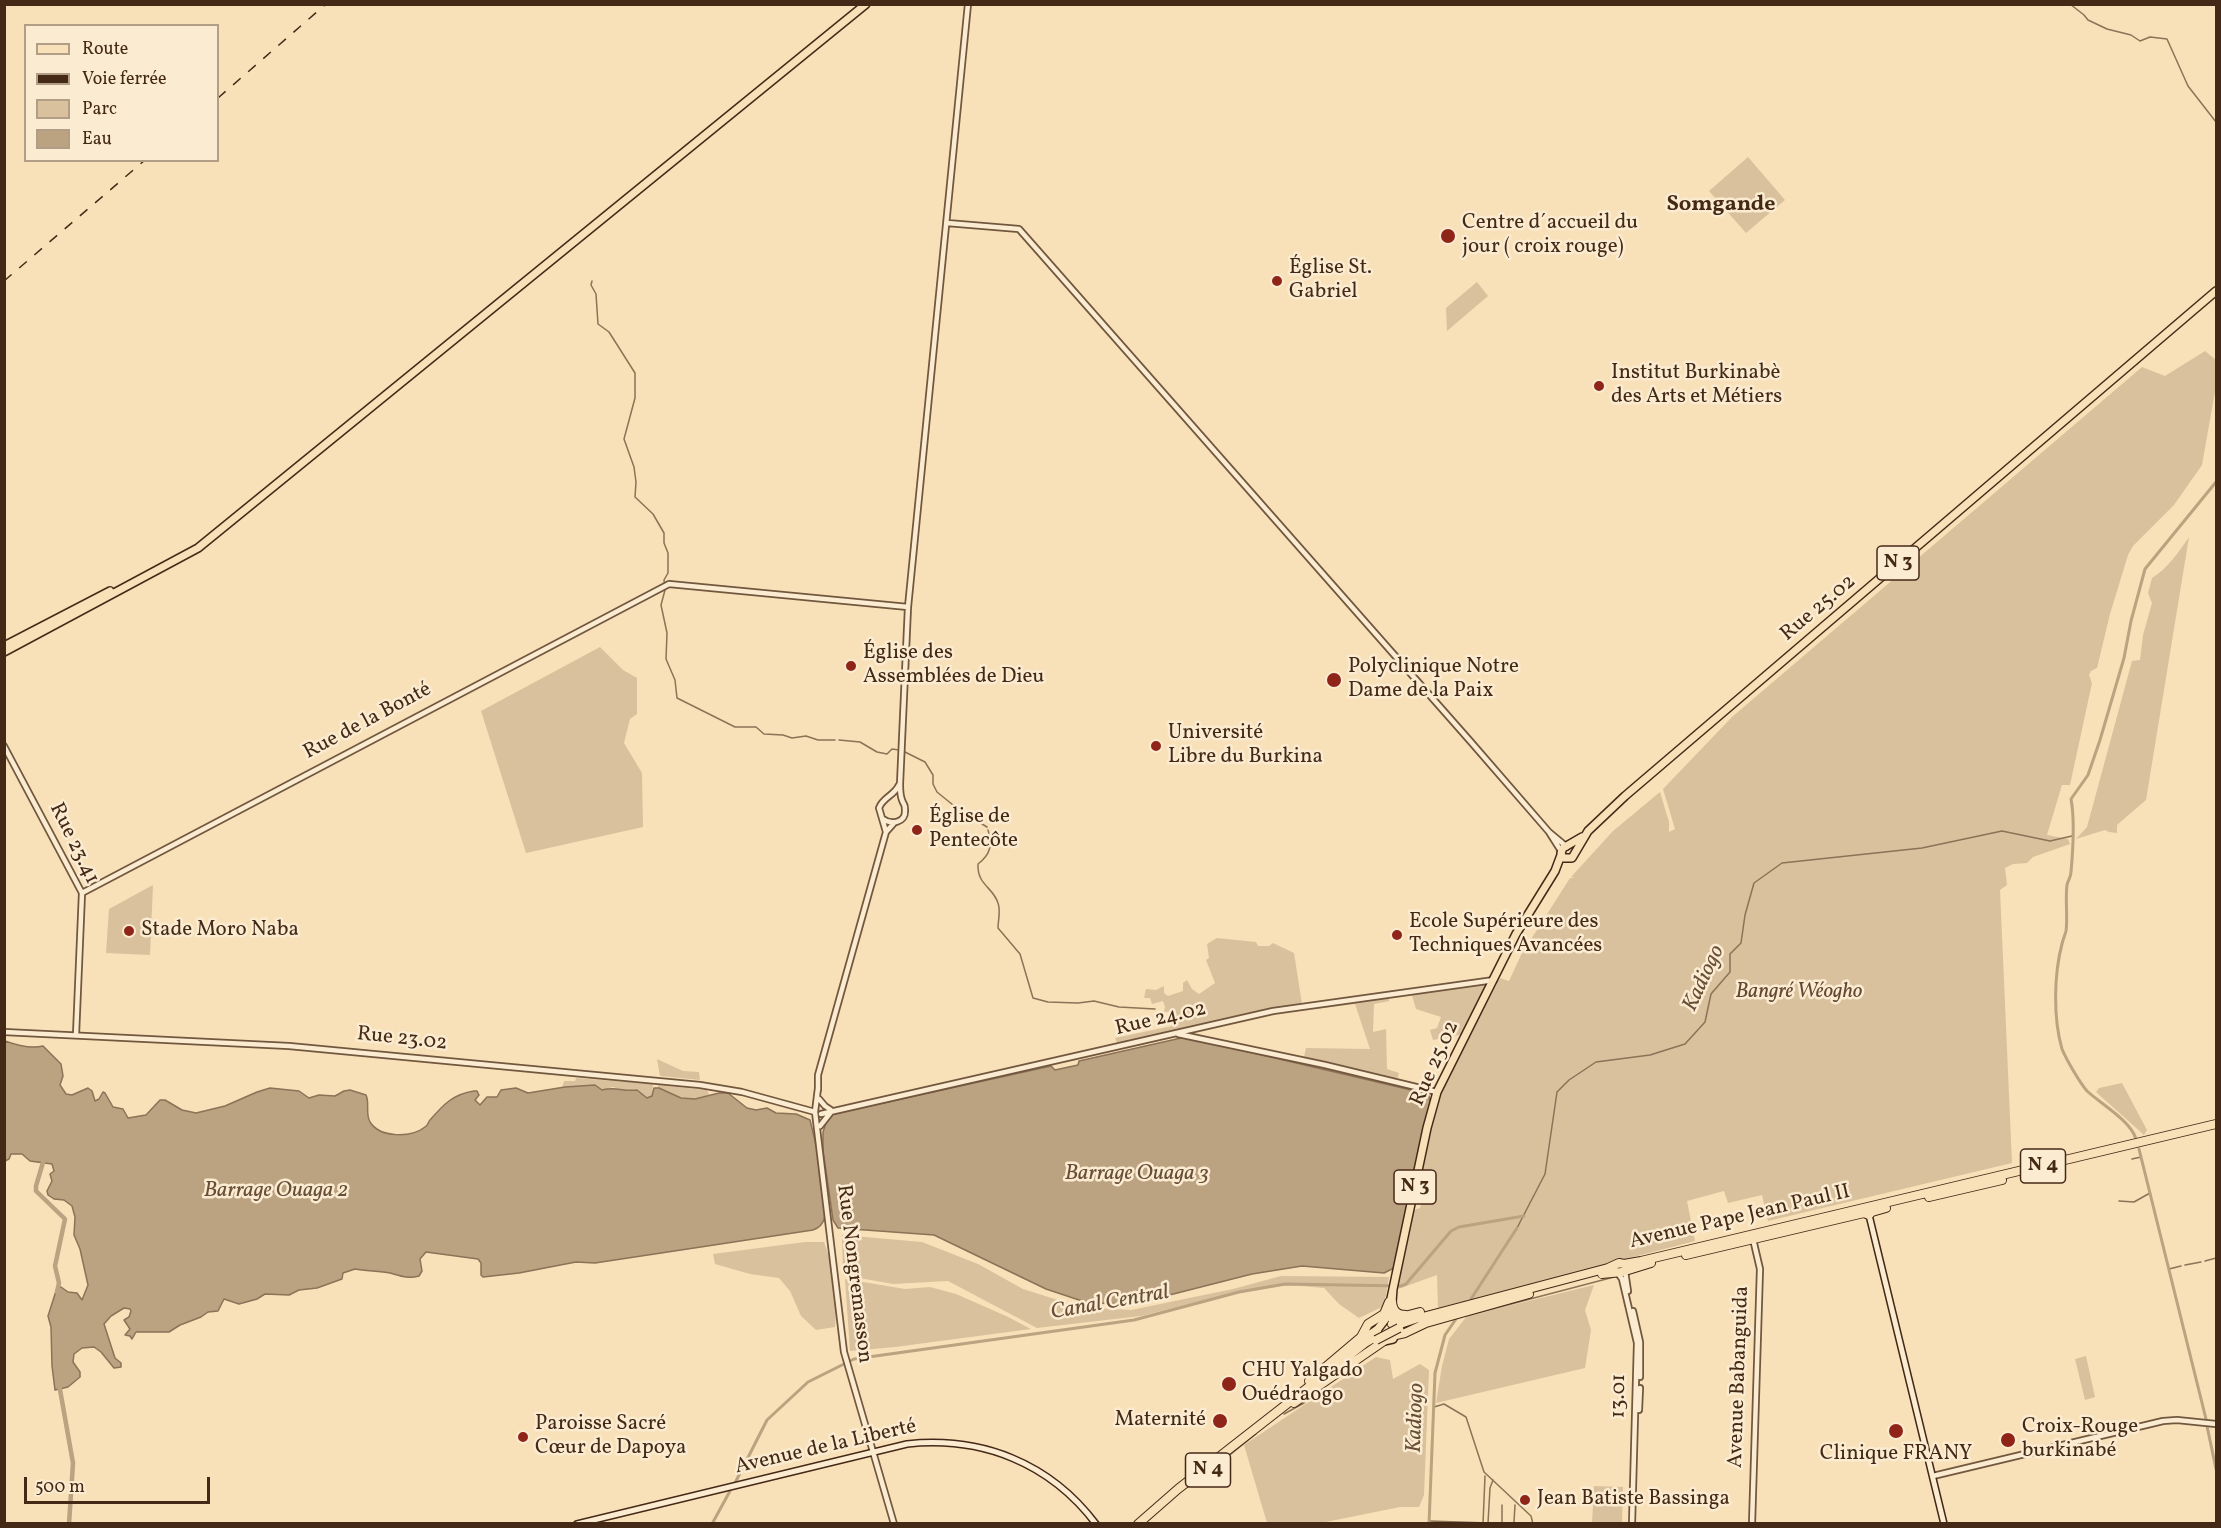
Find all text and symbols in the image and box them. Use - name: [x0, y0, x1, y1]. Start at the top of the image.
- legend: [24, 24, 219, 162]
- text: Route: [82, 37, 128, 62]
- text: Voie ferrée: [82, 67, 167, 92]
- text: Parc: [82, 97, 117, 122]
- text: Eau: [82, 127, 112, 152]
- district label: Somgande: [1667, 193, 1775, 219]
- place label: Centre d´accueil du jour ( croix rouge): [1462, 211, 1638, 261]
- marker: Centre d´accueil du jour ( croix rouge): [1439, 227, 1457, 245]
- place label: Église St. Gabriel: [1289, 256, 1372, 306]
- marker: Église St. Gabriel: [1270, 274, 1284, 288]
- place label: Institut Burkinabè des Arts et Métiers: [1611, 361, 1782, 411]
- marker: Institut Burkinabè des Arts et Métiers: [1592, 379, 1606, 393]
- road number: N 3: [1877, 546, 1919, 580]
- street label: Rue 25.02: [1776, 570, 1862, 648]
- place label: Église des Assemblées de Dieu: [863, 641, 1044, 691]
- place label: Polyclinique Notre Dame de la Paix: [1348, 655, 1519, 705]
- marker: Église des Assemblées de Dieu: [844, 659, 858, 673]
- marker: Polyclinique Notre Dame de la Paix: [1325, 671, 1343, 689]
- street label: Rue de la Bonté: [300, 678, 436, 766]
- place label: Université Libre du Burkina: [1168, 721, 1323, 771]
- marker: Université Libre du Burkina: [1149, 739, 1163, 753]
- street label: Rue 23.41: [43, 799, 103, 889]
- place label: Église de Pentecôte: [929, 805, 1018, 855]
- marker: Église de Pentecôte: [910, 823, 924, 837]
- place label: Ecole Supérieure des Techniques Avancées: [1409, 910, 1602, 960]
- place label: Stade Moro Naba: [141, 918, 299, 944]
- marker: Stade Moro Naba: [122, 924, 136, 938]
- marker: Ecole Supérieure des Techniques Avancées: [1390, 928, 1404, 942]
- water label: Kadiogo: [1678, 942, 1732, 1016]
- park label: Bangré Wéogho: [1736, 980, 1862, 1006]
- street label: Rue 24.02: [1113, 997, 1209, 1043]
- street label: Rue 25.02: [1406, 1017, 1466, 1111]
- street label: Rue 23.02: [356, 1023, 448, 1057]
- road number: N 4: [2020, 1149, 2066, 1183]
- water label: Barrage Ouaga 3: [1065, 1162, 1209, 1188]
- road number: N 3: [1394, 1170, 1436, 1204]
- water label: Barrage Ouaga 2: [204, 1179, 348, 1205]
- street label: Avenue Pape Jean Paul II: [1627, 1180, 1853, 1256]
- street label: Rue Nongremasson: [830, 1183, 876, 1365]
- water label: Canal Central: [1049, 1281, 1171, 1327]
- street label: Avenue Babanguida: [1724, 1286, 1756, 1468]
- place label: CHU Yalgado Ouédraogo: [1242, 1359, 1363, 1409]
- street label: 13.01: [1607, 1373, 1633, 1419]
- marker: CHU Yalgado Ouédraogo: [1220, 1375, 1238, 1393]
- water label: Kadiogo: [1403, 1383, 1431, 1453]
- place label: Maternité: [1114, 1408, 1206, 1434]
- place label: Paroisse Sacré Cœur de Dapoya: [535, 1412, 687, 1462]
- marker: Maternité: [1211, 1412, 1229, 1430]
- street label: Avenue de la Liberté: [733, 1415, 919, 1481]
- place label: Croix-Rouge burkinabé: [2022, 1415, 2138, 1465]
- marker: Clinique FRANY: [1887, 1422, 1905, 1440]
- marker: Paroisse Sacré Cœur de Dapoya: [516, 1430, 530, 1444]
- marker: Croix-Rouge burkinabé: [1999, 1431, 2017, 1449]
- place label: Clinique FRANY: [1820, 1442, 1972, 1468]
- road number: N 4: [1186, 1453, 1230, 1487]
- scale bar: [27, 1465, 213, 1503]
- text: 500 m: [35, 1475, 85, 1500]
- place label: Jean Batiste Bassinga: [1537, 1487, 1730, 1513]
- marker: Jean Batiste Bassinga: [1518, 1493, 1532, 1507]

